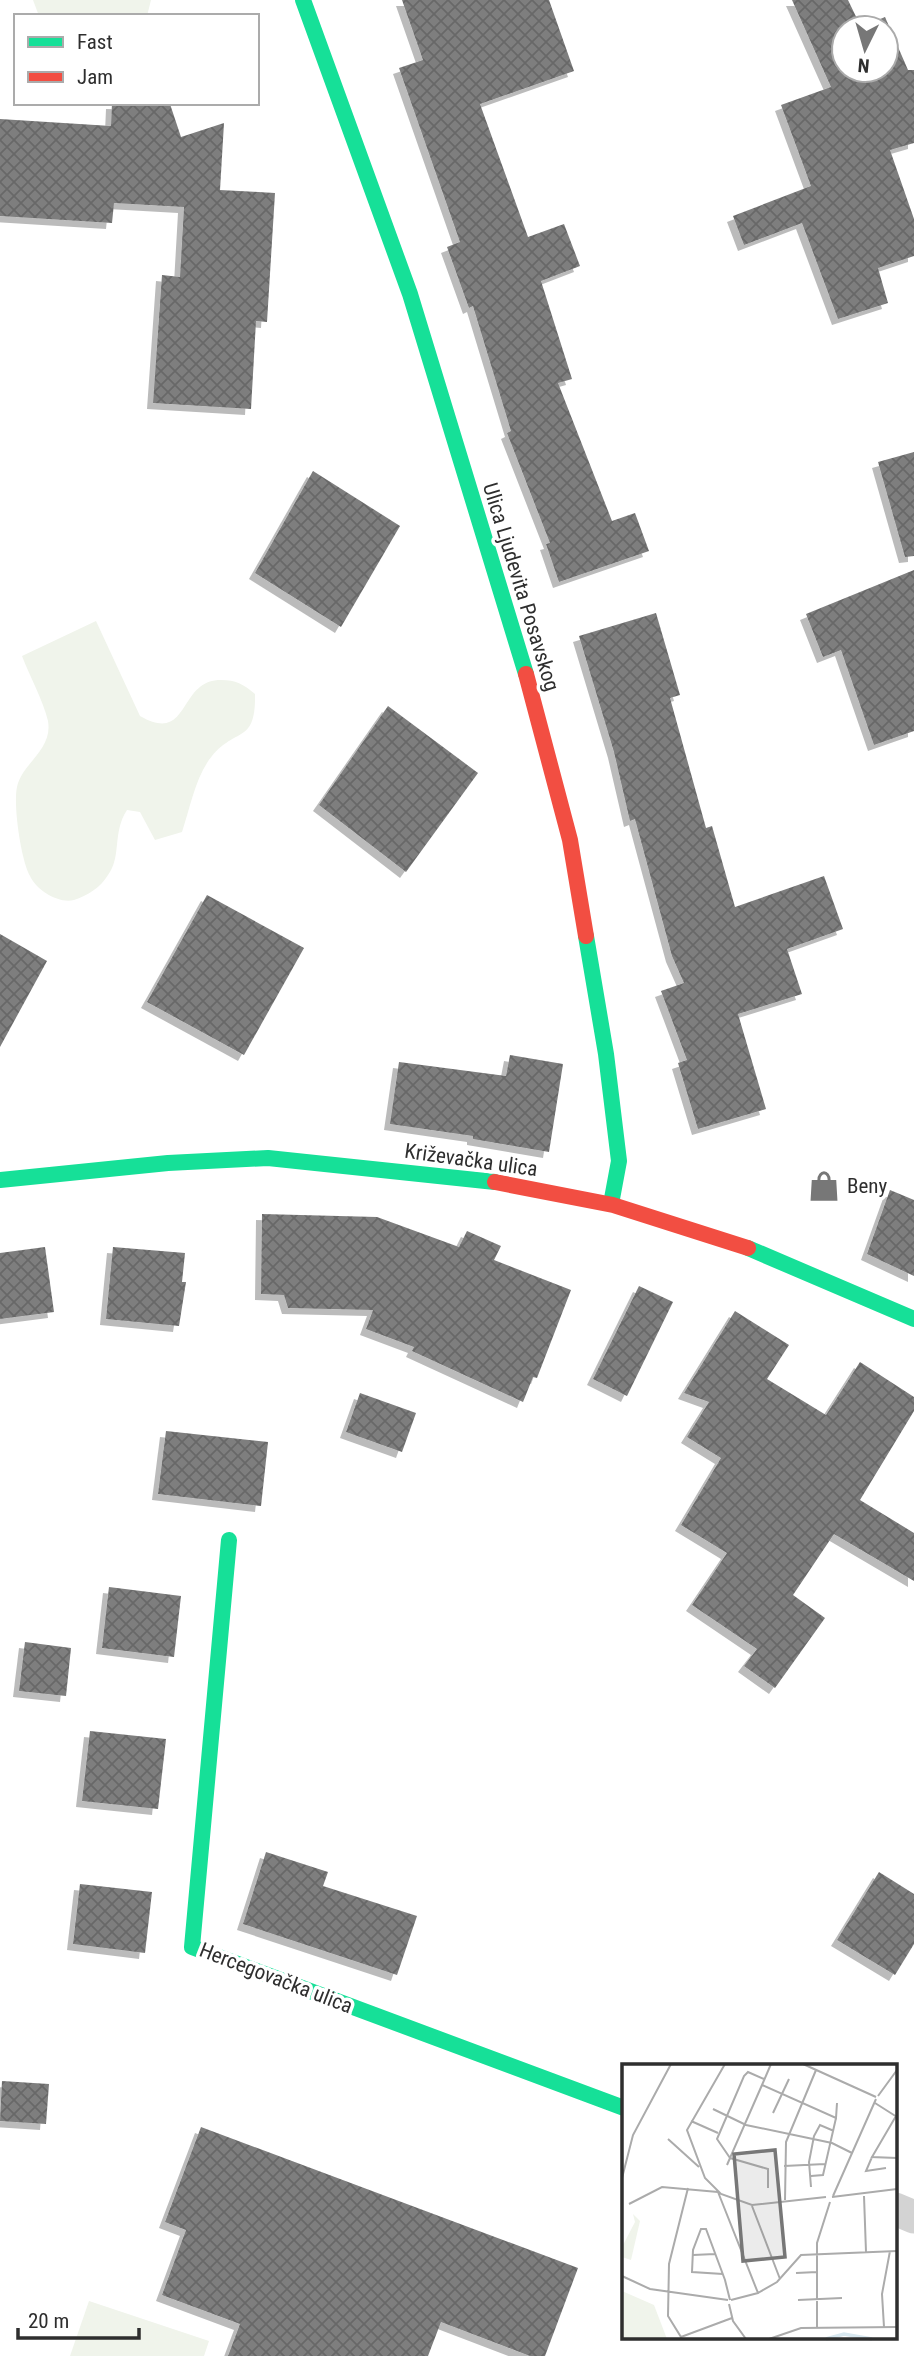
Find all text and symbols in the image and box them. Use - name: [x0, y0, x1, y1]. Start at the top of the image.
- legend: [14, 14, 259, 105]
- north arrow: [830, 14, 900, 84]
- text: Fast: [77, 30, 113, 54]
- text: N: [857, 53, 870, 77]
- text: Jam: [77, 65, 113, 89]
- street label: Ulica Ljudevita Posavskog: [478, 480, 564, 694]
- street label: Križevačka ulica: [403, 1139, 539, 1181]
- shop icon: Beny: [807, 1169, 841, 1203]
- place label: Beny: [847, 1174, 887, 1198]
- street label: Hercegovačka ulica: [196, 1938, 356, 2018]
- inset map: [622, 2064, 897, 2338]
- scale bar: [18, 2296, 138, 2340]
- text: 20 m: [28, 2309, 69, 2333]

